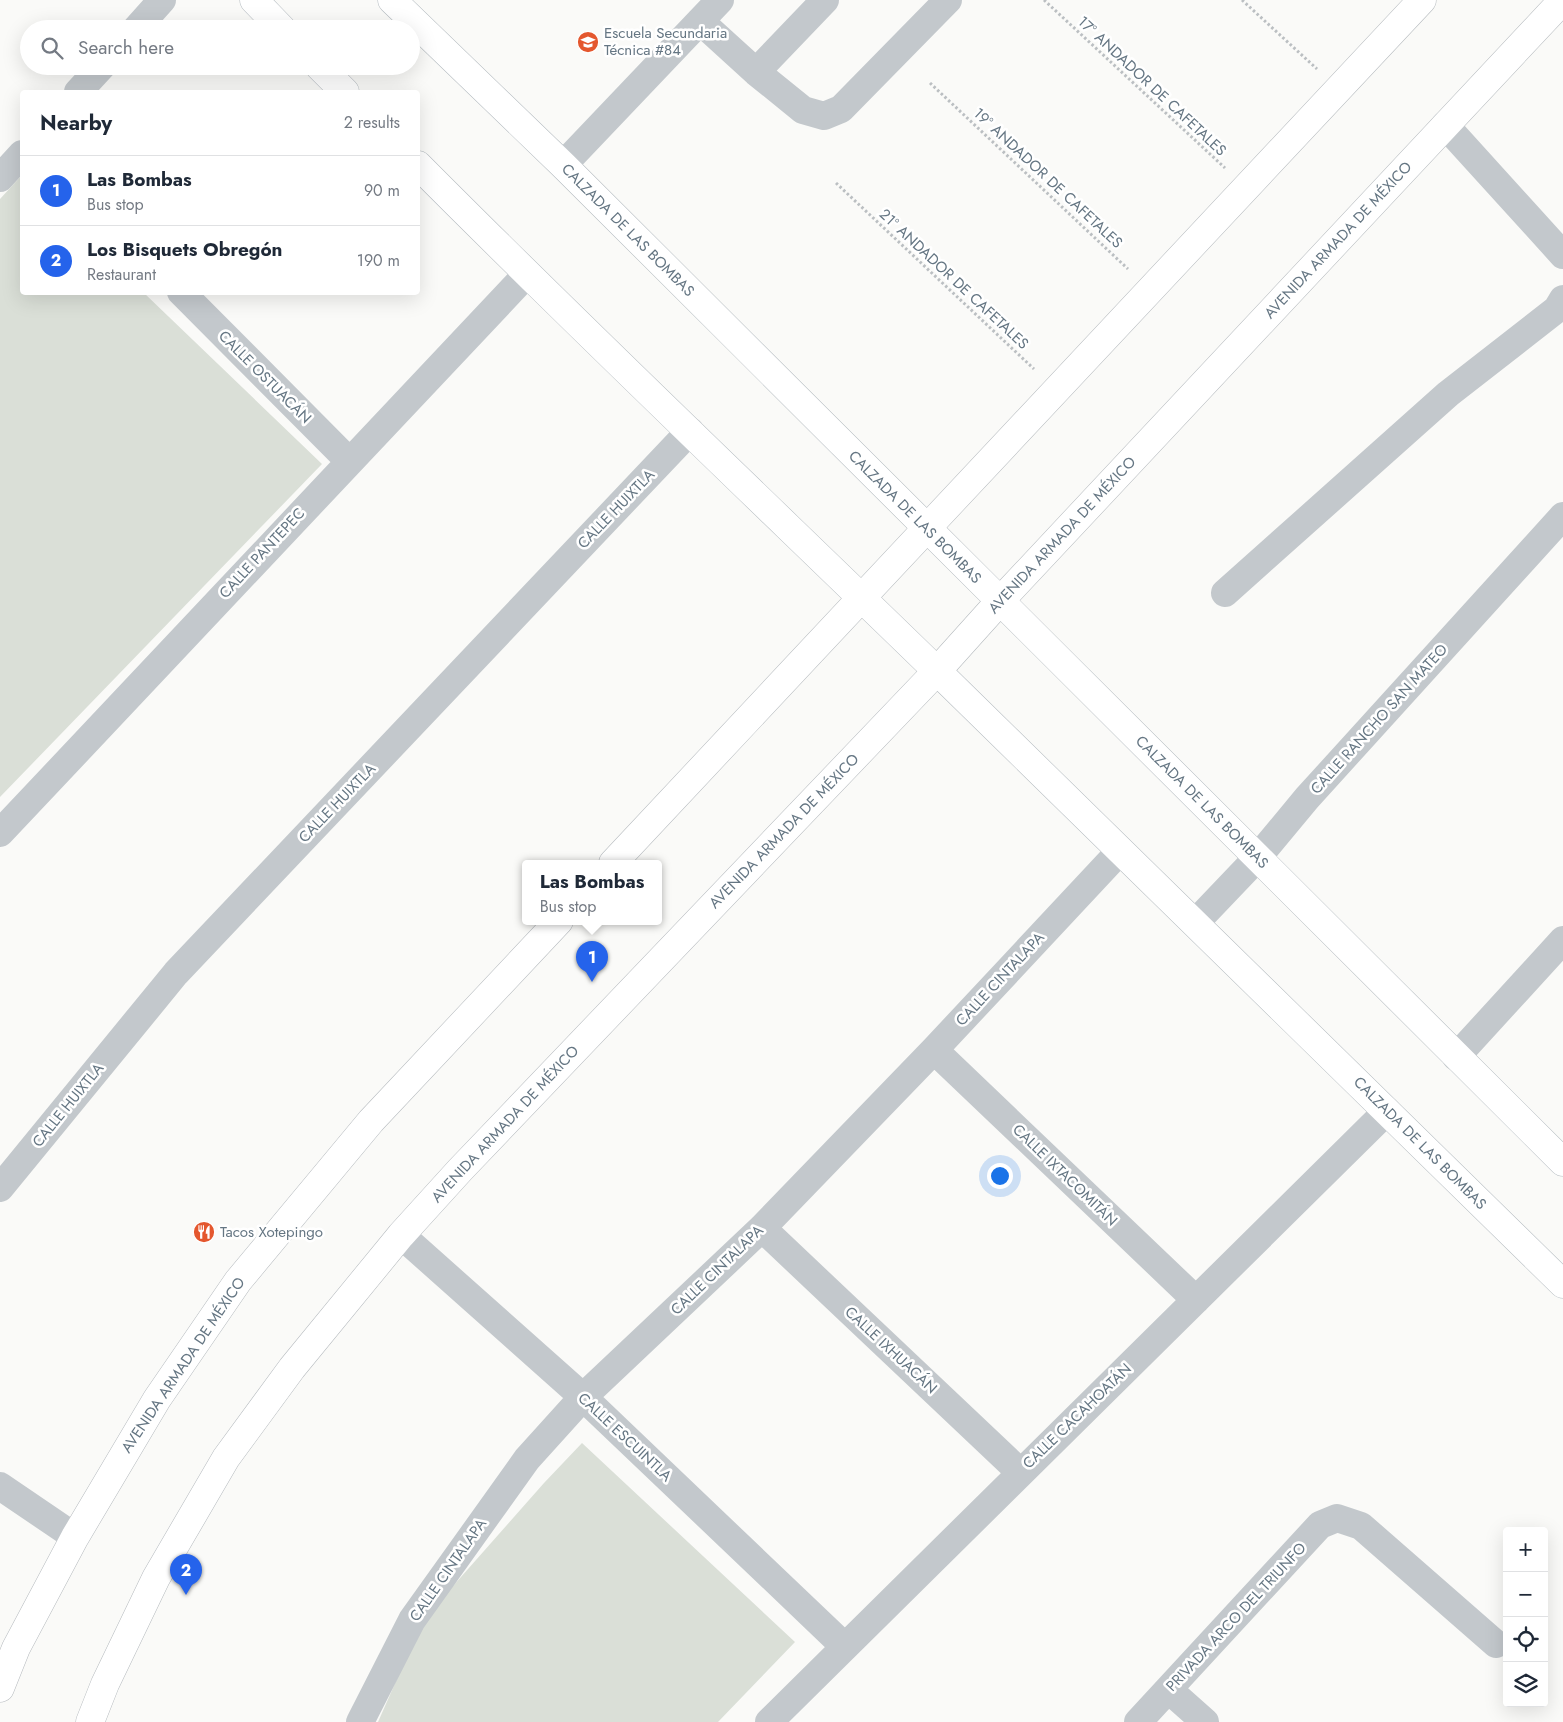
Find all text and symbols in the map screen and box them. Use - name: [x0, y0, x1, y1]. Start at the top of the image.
- street label: 17° ANDADOR DE CAFETALES: [1073, 11, 1231, 161]
- search box: [20, 20, 420, 75]
- place label: Escuela Secundaria Técnica #84: [604, 22, 727, 61]
- school or university icon: Escuela Secundaria Técnica #84: [576, 30, 600, 54]
- icon: search: [38, 34, 66, 62]
- text: Search here: [78, 34, 174, 61]
- street label: 19° ANDADOR DE CAFETALES: [968, 103, 1128, 253]
- text: Nearby: [40, 108, 112, 138]
- text: 2 results: [344, 111, 400, 134]
- street label: AVENIDA ARMADA DE MÉXICO: [1259, 156, 1417, 324]
- street label: CALZADA DE LAS BOMBAS: [556, 158, 700, 302]
- text: Las Bombas: [87, 166, 192, 193]
- text: 1: [52, 179, 60, 202]
- text: 90 m: [364, 179, 400, 202]
- text: Bus stop: [87, 193, 144, 216]
- street label: 21° ANDADOR DE CAFETALES: [874, 204, 1034, 354]
- text: Los Bisquets Obregón: [87, 236, 283, 263]
- text: 2: [51, 249, 61, 272]
- text: 190 m: [357, 249, 400, 272]
- text: Restaurant: [87, 263, 156, 286]
- street label: CALLE OSTUACÁN: [213, 325, 317, 429]
- street label: CALZADA DE LAS BOMBAS: [843, 445, 987, 589]
- street label: AVENIDA ARMADA DE MÉXICO: [983, 451, 1141, 619]
- street label: CALLE HUIXTLA: [572, 464, 660, 554]
- street label: CALLE PANTEPEC: [214, 503, 310, 603]
- street label: CALLE RANCHO SAN MATEO: [1305, 639, 1453, 799]
- street label: CALZADA DE LAS BOMBAS: [1130, 730, 1274, 874]
- street label: AVENIDA ARMADA DE MÉXICO: [704, 748, 864, 913]
- street label: CALLE HUIXTLA: [293, 758, 381, 848]
- popup: [522, 860, 662, 925]
- text: Las Bombas: [540, 868, 644, 895]
- text: Bus stop: [540, 895, 596, 918]
- street label: CALLE CINTALAPA: [951, 927, 1049, 1031]
- pin: 1: [576, 941, 608, 982]
- street label: AVENIDA ARMADA DE MÉXICO: [426, 1040, 584, 1208]
- street label: CALLE HUIXTLA: [27, 1058, 109, 1152]
- street label: CALZADA DE LAS BOMBAS: [1348, 1071, 1492, 1215]
- street label: CALLE IXTACOMITÁN: [1008, 1119, 1122, 1231]
- your location: [987, 1163, 1013, 1189]
- restaurant icon: Tacos Xotepingo: [192, 1220, 216, 1244]
- street label: CALLE CINTALAPA: [666, 1220, 768, 1320]
- place label: Tacos Xotepingo: [220, 1221, 323, 1243]
- street label: AVENIDA ARMADA DE MÉXICO: [116, 1273, 250, 1457]
- street label: CALLE IXHUACÁN: [840, 1301, 942, 1399]
- street label: CALLE CACAHOATÁN: [1018, 1358, 1136, 1474]
- street label: CALLE ESCUINTLA: [573, 1387, 677, 1487]
- street label: CALLE CINTALAPA: [404, 1514, 492, 1626]
- map controls: [1503, 1527, 1548, 1707]
- button: +: [1503, 1527, 1548, 1572]
- street label: PRIVADA ARCO DEL TRIUNFO: [1161, 1537, 1311, 1696]
- pin: 2: [170, 1554, 202, 1595]
- button: −: [1503, 1572, 1548, 1617]
- button: locate: [1503, 1617, 1548, 1662]
- button: layers: [1503, 1662, 1548, 1707]

